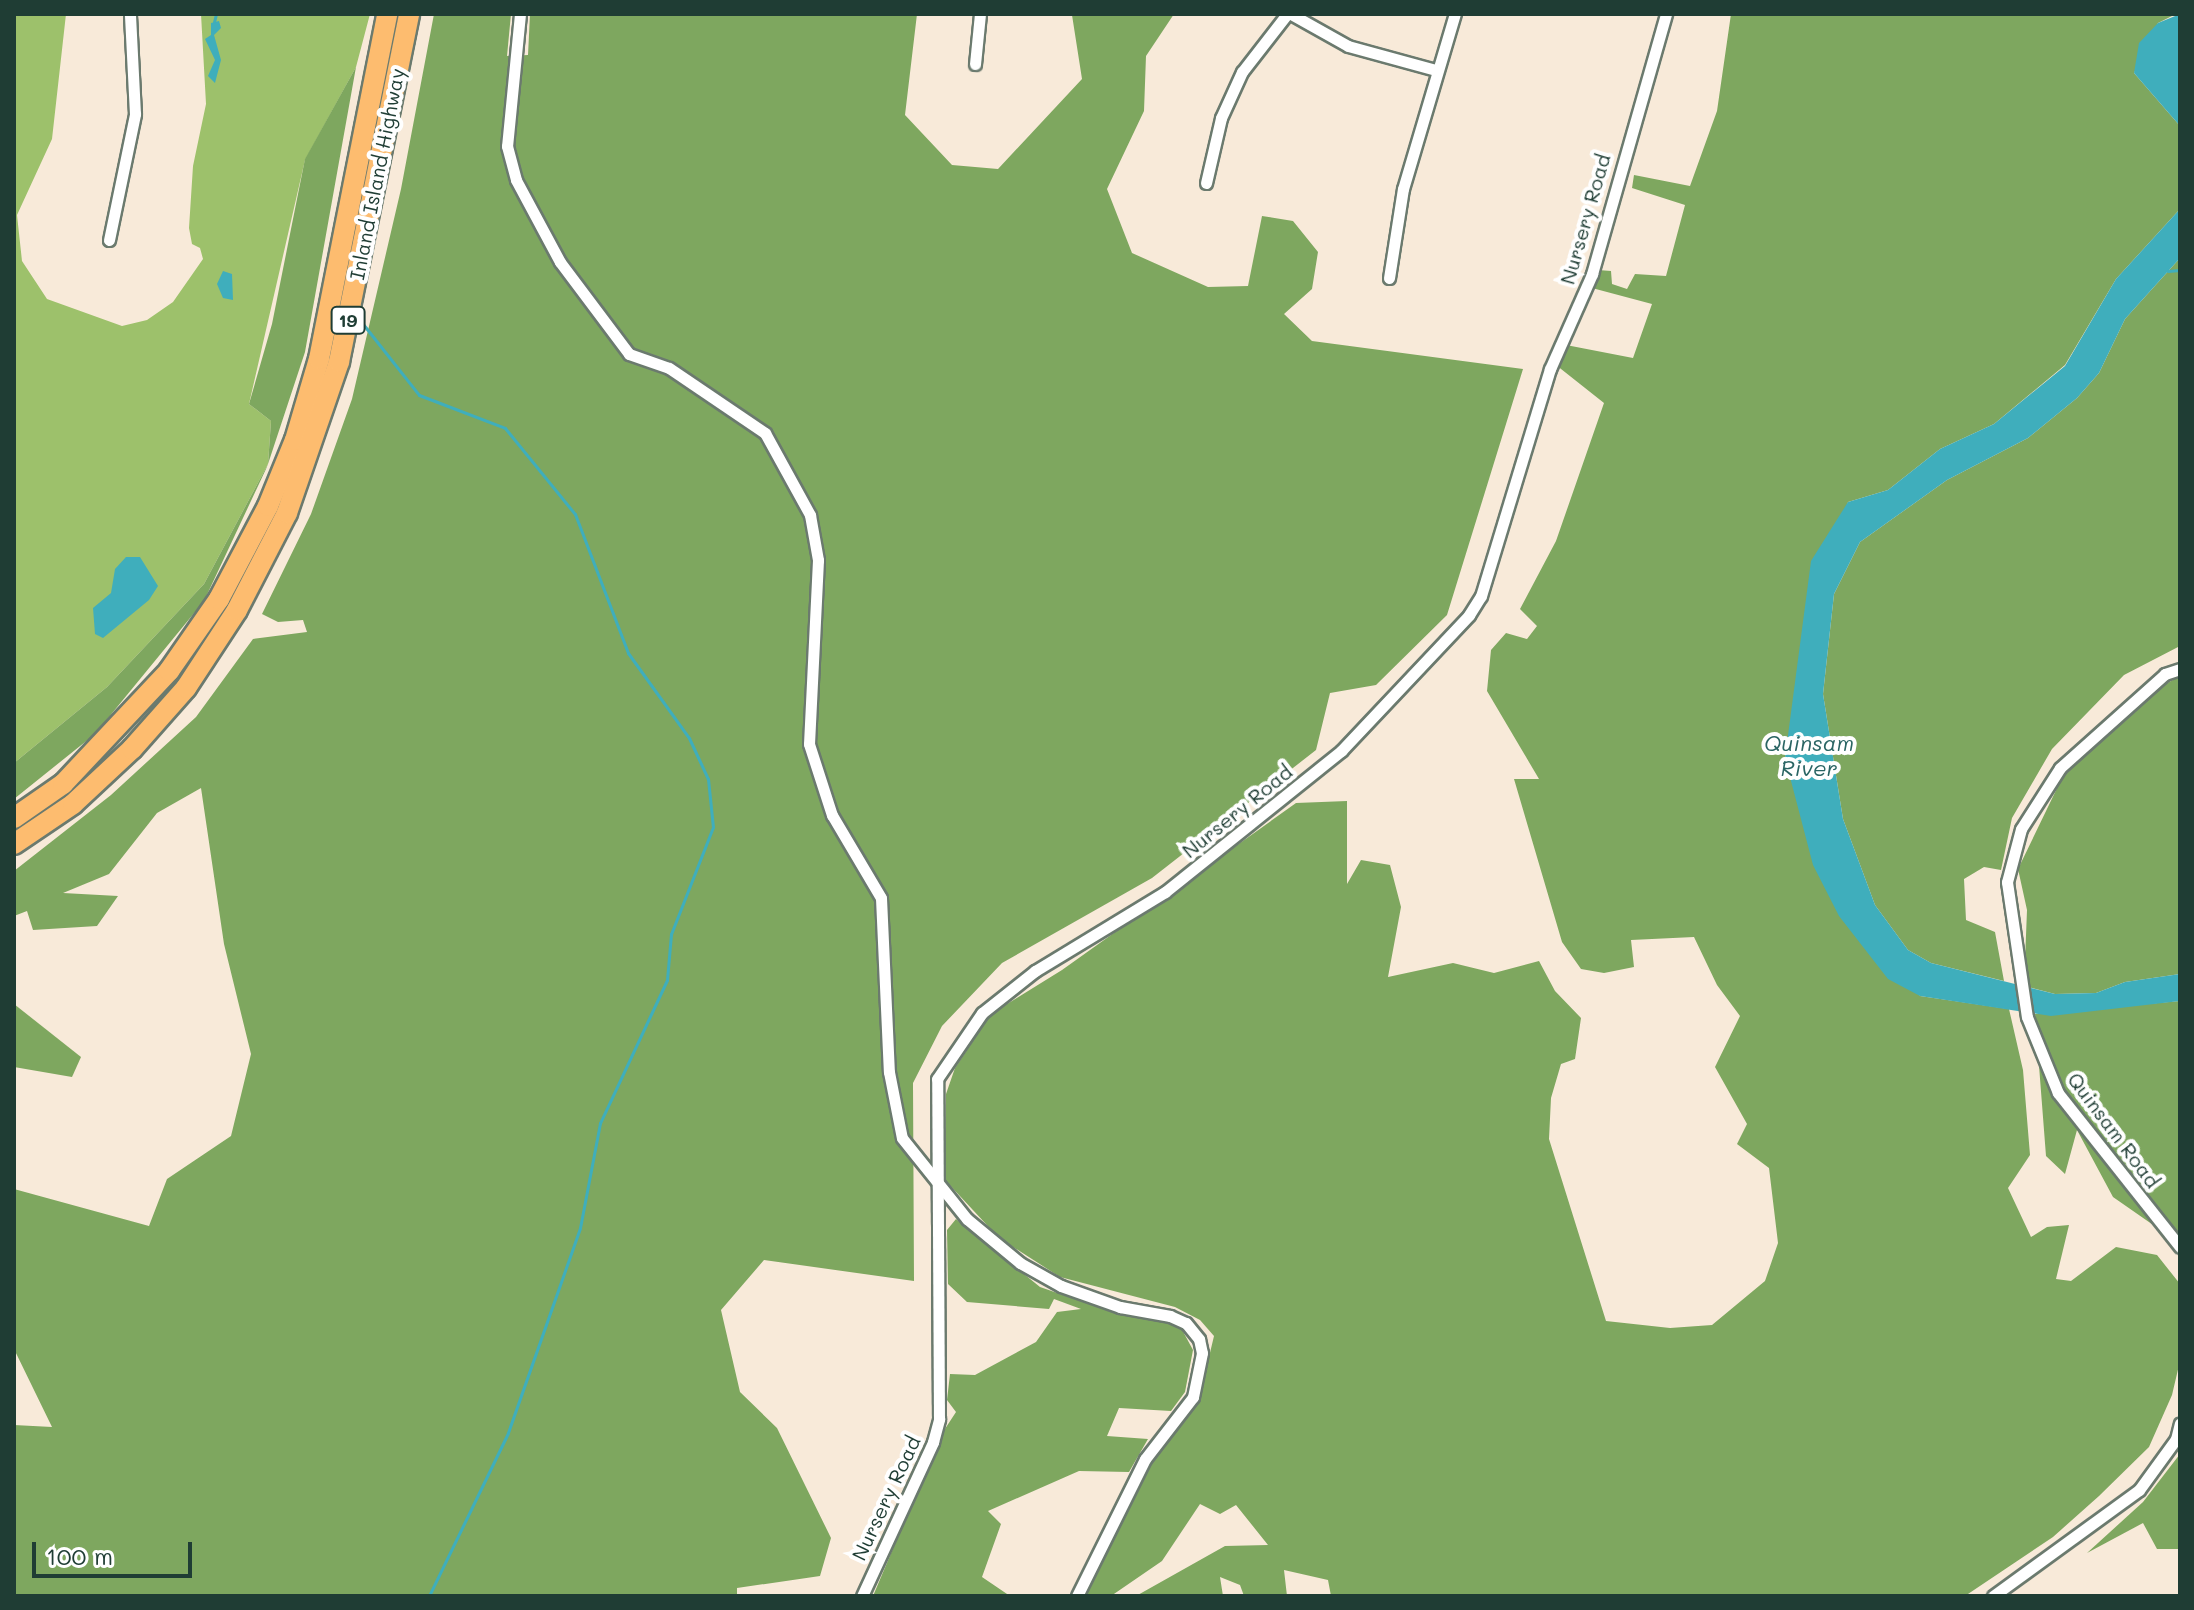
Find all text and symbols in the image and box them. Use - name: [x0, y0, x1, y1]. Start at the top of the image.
- street label: Inland Island Highway: [345, 66, 409, 282]
- street label: Nursery Road: [1555, 151, 1615, 287]
- road number: 19: [330, 306, 366, 334]
- water label: Quinsam River: [1764, 729, 1854, 780]
- street label: Nursery Road: [1177, 759, 1297, 863]
- street label: Quinsam Road: [2063, 1068, 2165, 1192]
- street label: Nursery Road: [847, 1432, 925, 1564]
- scale bar: [36, 1526, 196, 1576]
- text: 100 m: [46, 1540, 113, 1571]

